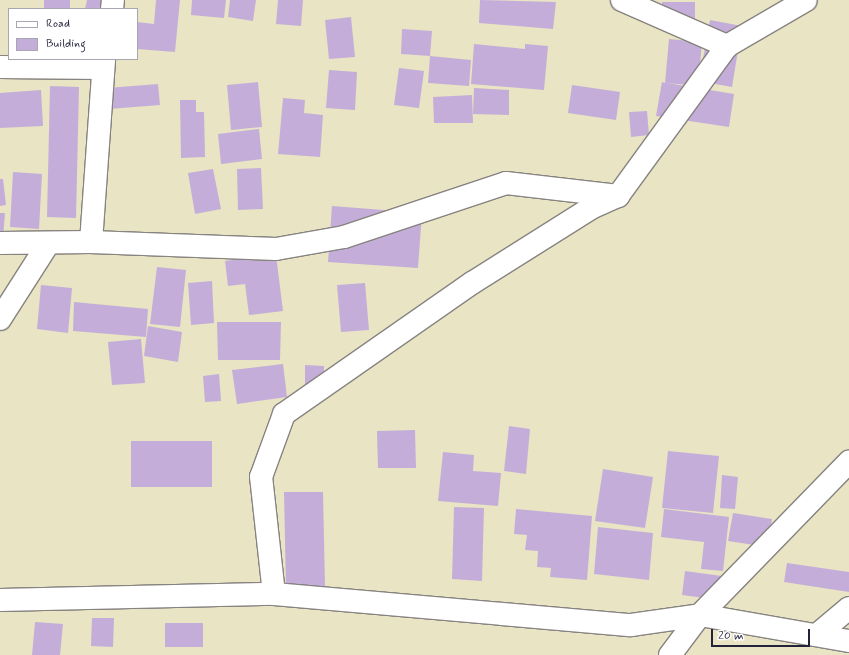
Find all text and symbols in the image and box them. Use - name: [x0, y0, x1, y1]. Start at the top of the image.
- legend: [8, 8, 138, 60]
- text: Road: [46, 16, 70, 32]
- text: Building: [46, 36, 86, 52]
- scale bar: [713, 621, 812, 647]
- text: 20 m: [718, 628, 744, 644]

